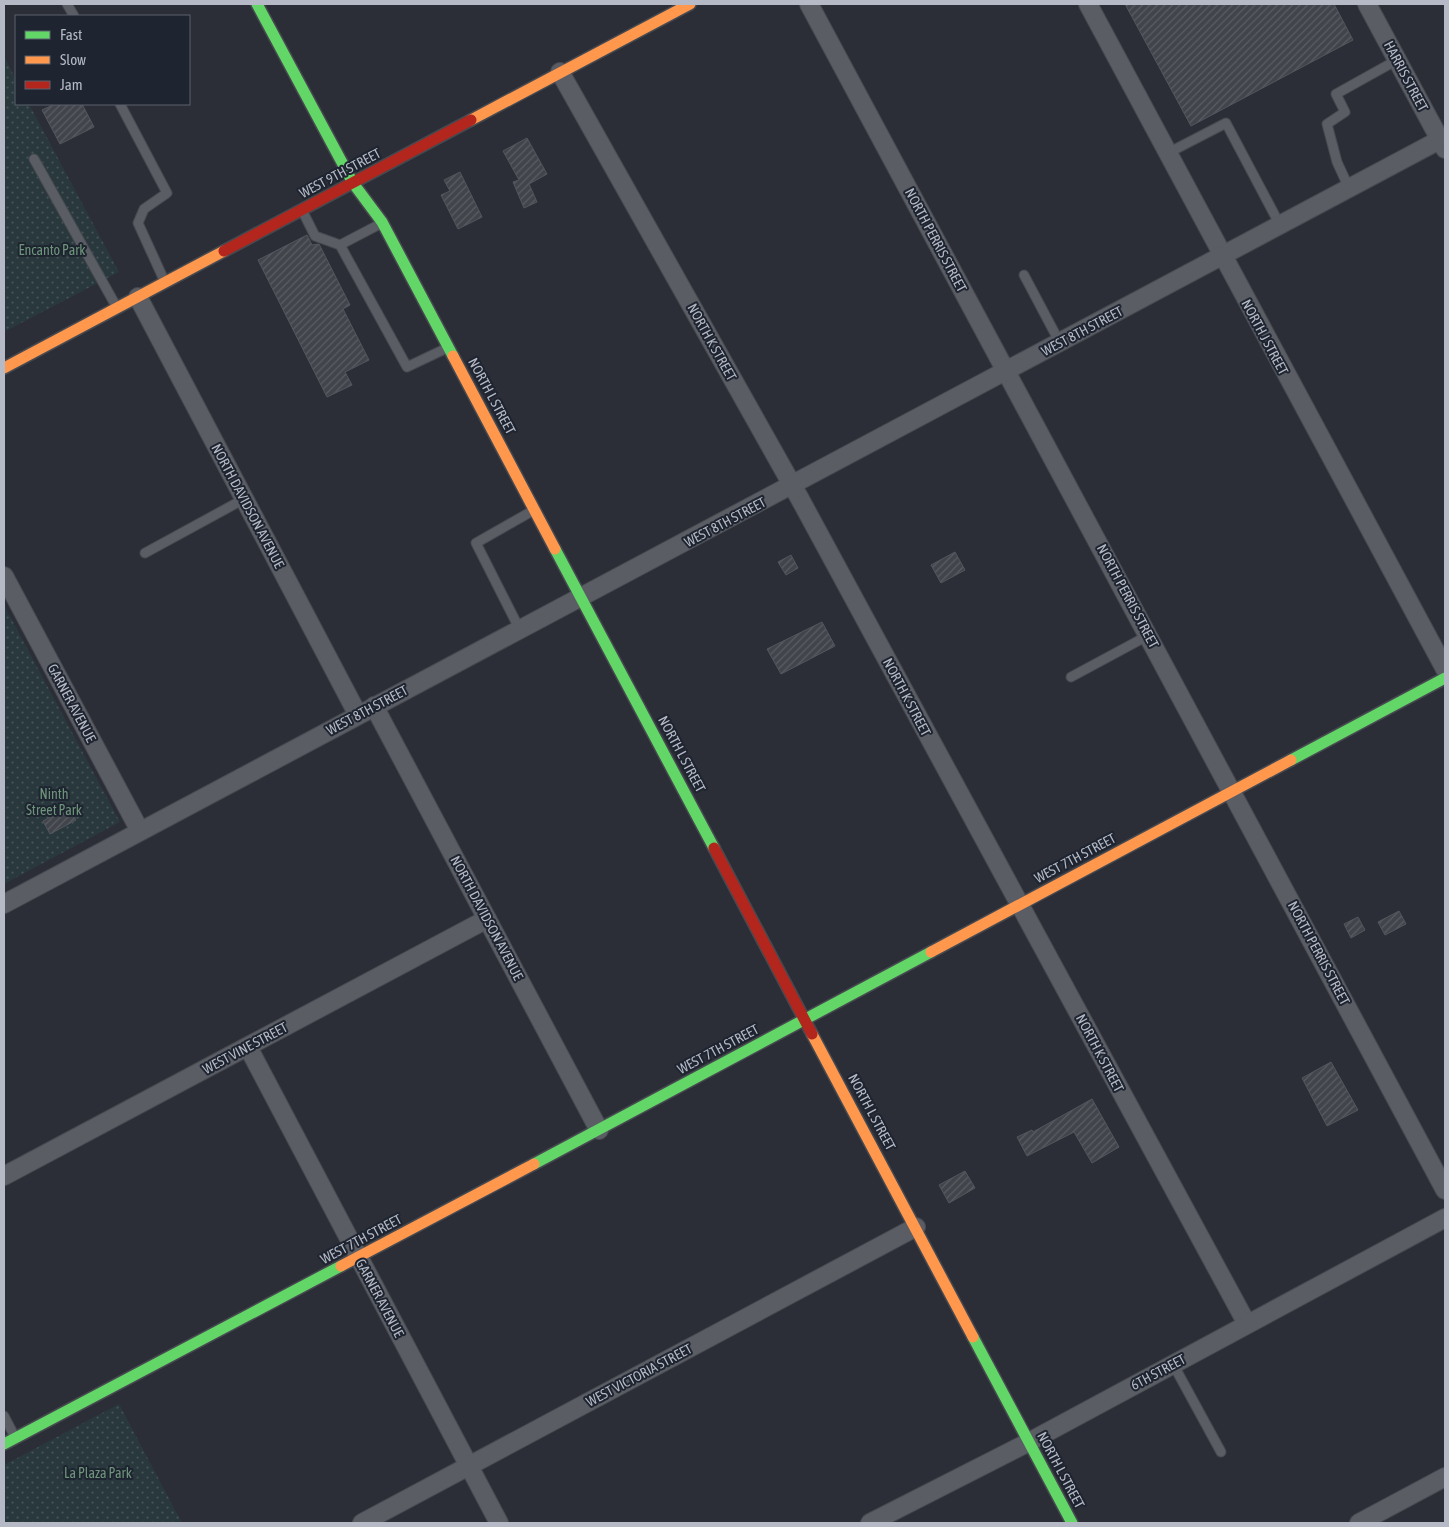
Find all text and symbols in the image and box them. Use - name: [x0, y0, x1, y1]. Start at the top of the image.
- legend: [15, 15, 190, 105]
- text: Fast: [60, 26, 82, 43]
- street label: HARRIS STREET: [1381, 38, 1431, 114]
- text: Slow: [60, 51, 86, 68]
- text: Jam: [60, 76, 83, 93]
- street label: WEST 9TH STREET: [297, 145, 383, 201]
- street label: NORTH PERRIS STREET: [902, 186, 970, 294]
- park label: Encanto Park: [18, 242, 86, 258]
- street label: NORTH J STREET: [1238, 297, 1292, 377]
- street label: NORTH K STREET: [684, 301, 740, 383]
- street label: WEST 8TH STREET: [1039, 303, 1125, 359]
- street label: NORTH L STREET: [465, 355, 519, 437]
- street label: NORTH DAVIDSON AVENUE: [208, 441, 288, 571]
- street label: WEST 8TH STREET: [682, 494, 768, 550]
- street label: NORTH PERRIS STREET: [1094, 542, 1162, 650]
- street label: NORTH K STREET: [880, 655, 934, 739]
- street label: GARNER AVENUE: [45, 661, 99, 745]
- street label: WEST 8TH STREET: [324, 682, 410, 738]
- street label: NORTH L STREET: [655, 713, 709, 795]
- park label: Ninth Street Park: [26, 786, 82, 818]
- street label: WEST 7TH STREET: [1032, 830, 1118, 886]
- street label: NORTH DAVIDSON AVENUE: [447, 853, 527, 983]
- street label: NORTH PERRIS STREET: [1285, 899, 1353, 1007]
- street label: NORTH K STREET: [1073, 1011, 1127, 1095]
- street label: WEST VINE STREET: [200, 1019, 290, 1077]
- street label: WEST 7TH STREET: [675, 1021, 761, 1077]
- street label: NORTH L STREET: [845, 1071, 899, 1153]
- street label: WEST 7TH STREET: [318, 1211, 404, 1267]
- street label: GARNER AVENUE: [353, 1256, 407, 1340]
- street label: WEST VICTORIA STREET: [583, 1340, 695, 1410]
- street label: 6TH STREET: [1128, 1351, 1188, 1393]
- street label: NORTH L STREET: [1034, 1429, 1088, 1511]
- park label: La Plaza Park: [64, 1465, 132, 1481]

